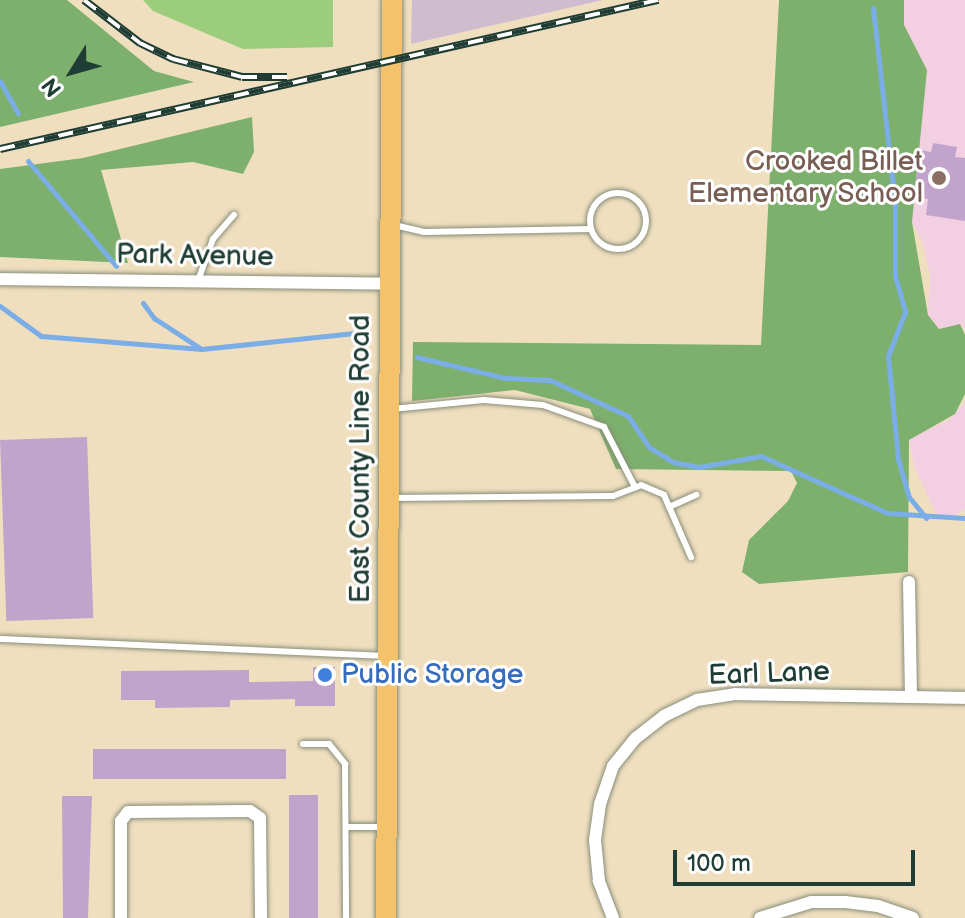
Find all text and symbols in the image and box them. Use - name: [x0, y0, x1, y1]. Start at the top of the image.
- north arrow: [32, 32, 112, 112]
- text: N: [37, 72, 68, 101]
- place label: Crooked Billet Elementary School: [686, 145, 923, 211]
- marker: Crooked Billet Elementary School: [930, 169, 948, 187]
- street label: Park Avenue: [116, 238, 274, 274]
- street label: East County Line Road: [344, 314, 378, 604]
- street label: Earl Lane: [708, 655, 830, 693]
- place label: Public Storage: [341, 658, 524, 692]
- marker: Public Storage: [316, 666, 334, 684]
- scale bar: [677, 834, 919, 884]
- text: 100 m: [687, 849, 751, 878]

